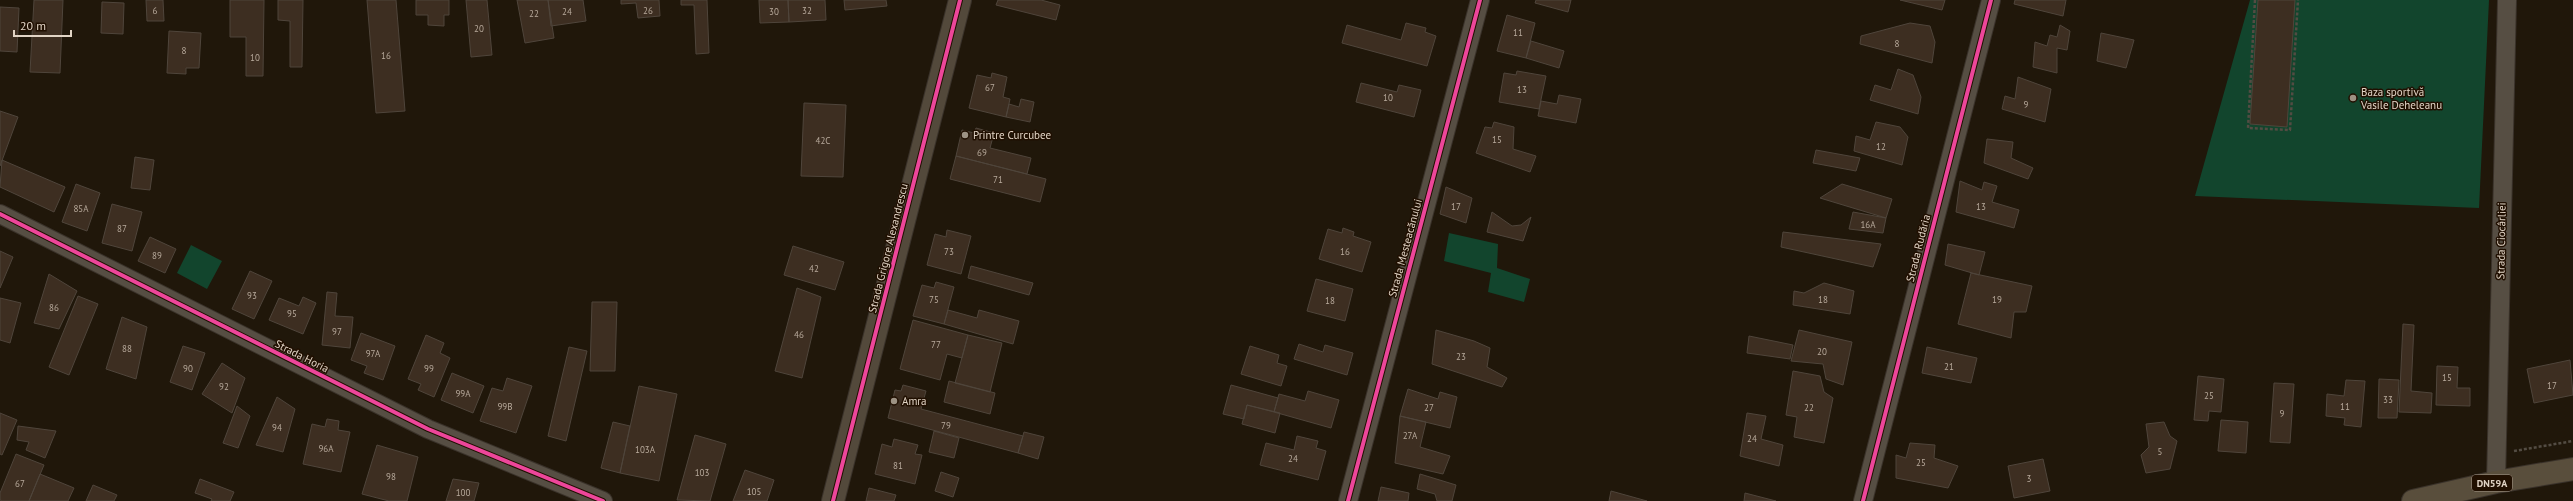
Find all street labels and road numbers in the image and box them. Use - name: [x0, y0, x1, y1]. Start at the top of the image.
- street label: Strada Grigore Alexandrescu: [865, 182, 911, 314]
- street label: Strada Mesteacănului: [1385, 197, 1425, 299]
- street label: Strada Ciocârliei: [2493, 202, 2509, 280]
- street label: Strada Rudăria: [1903, 213, 1933, 283]
- street label: Strada Horia: [273, 336, 331, 376]
- road number: DN59A: [2472, 475, 2512, 491]

